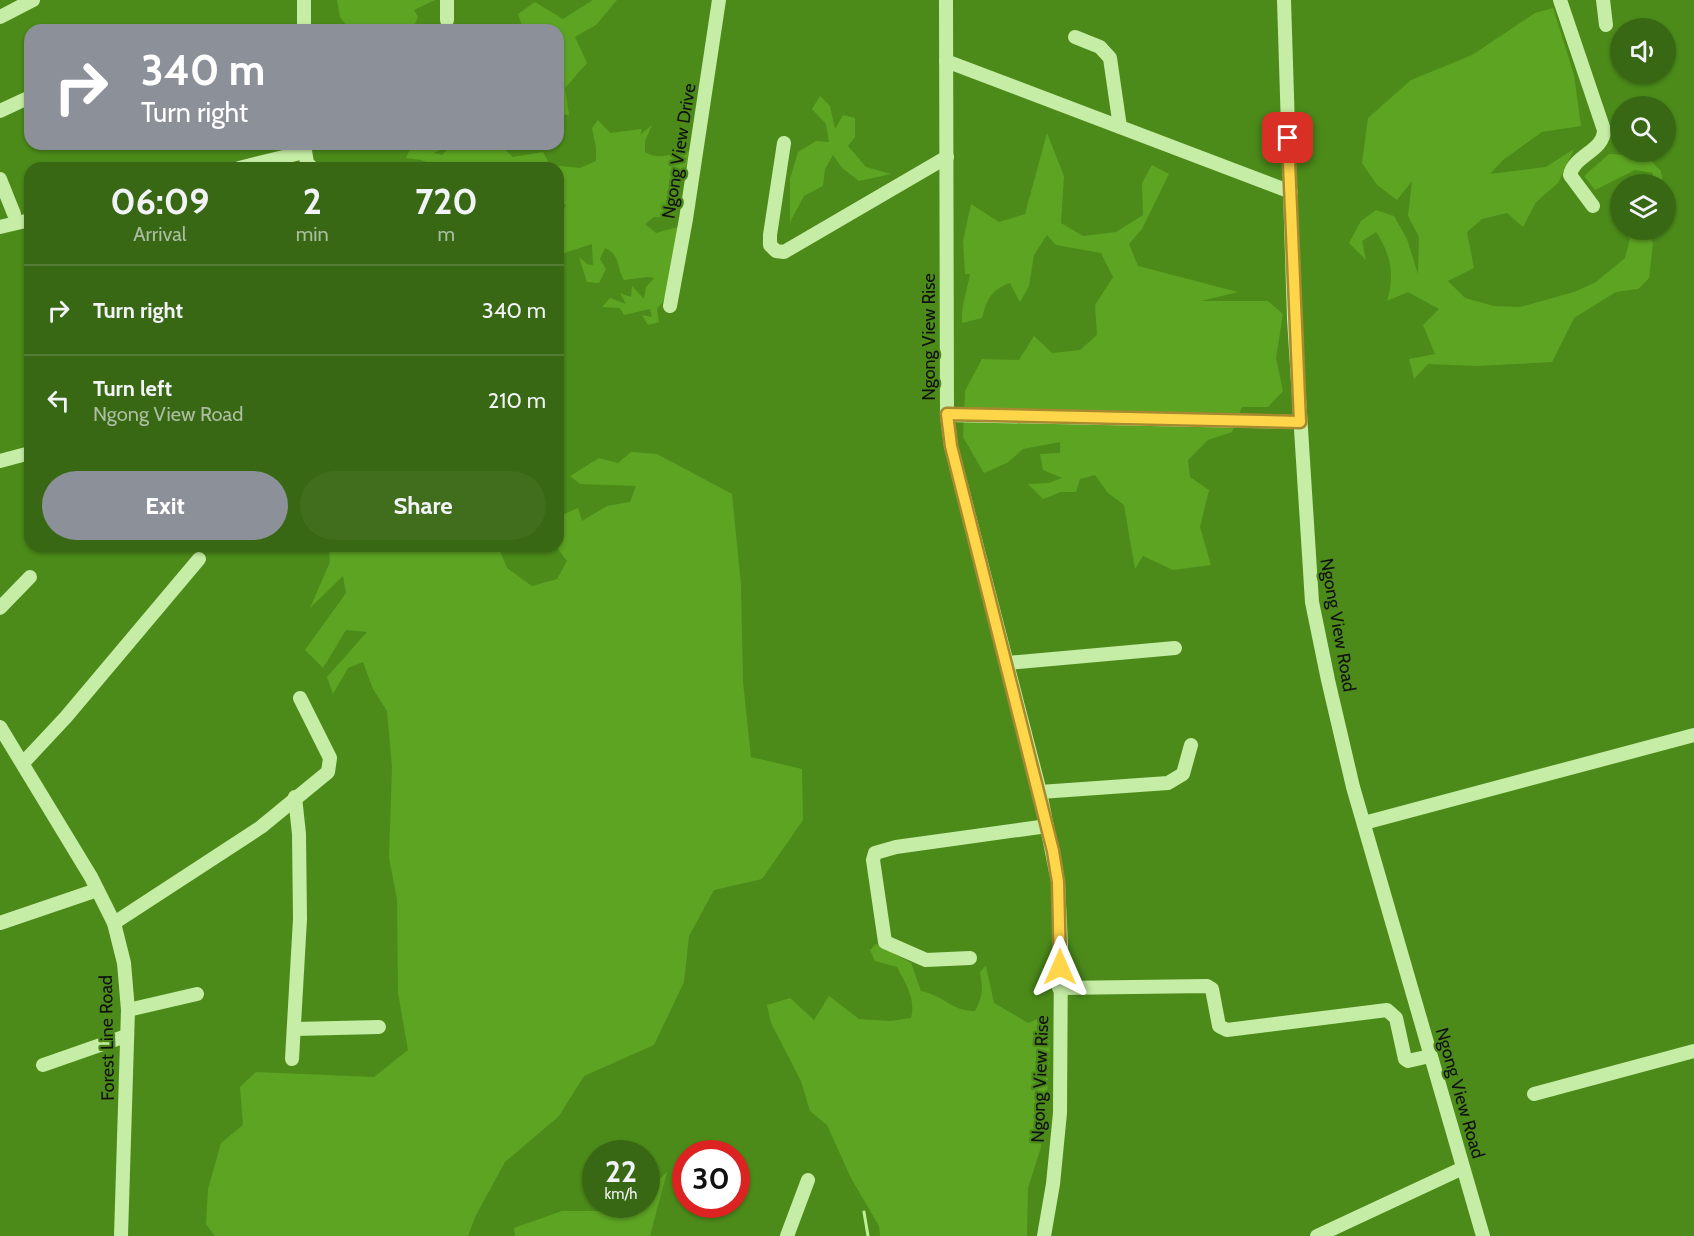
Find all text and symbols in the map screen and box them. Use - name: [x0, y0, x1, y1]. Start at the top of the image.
- map controls: [1610, 18, 1676, 240]
- button: sound: [1610, 18, 1676, 84]
- text: 340 m: [141, 44, 265, 96]
- icon: right: [42, 48, 120, 126]
- street label: Ngong View Drive: [657, 82, 701, 220]
- text: Turn right: [141, 96, 248, 129]
- button: search: [1610, 96, 1676, 162]
- pin: [1262, 112, 1313, 163]
- icon: arrive: [1271, 121, 1304, 154]
- button: layers: [1610, 174, 1676, 240]
- text: 06:09: [110, 179, 210, 223]
- text: 2: [303, 179, 322, 223]
- text: 720: [415, 179, 478, 223]
- text: Arrival: [133, 222, 186, 246]
- text: min: [296, 222, 329, 246]
- text: m: [438, 222, 455, 246]
- street label: Ngong View Rise: [918, 273, 940, 401]
- icon: right: [42, 294, 75, 327]
- text: Turn right: [93, 297, 183, 324]
- text: 340 m: [482, 297, 546, 324]
- text: Turn left: [93, 375, 172, 402]
- icon: left: [42, 384, 75, 417]
- text: 210 m: [488, 387, 546, 414]
- text: Ngong View Road: [93, 402, 243, 426]
- button: Exit: [42, 471, 288, 540]
- button: Share: [300, 471, 546, 540]
- street label: Ngong View Road: [1315, 556, 1361, 694]
- position arrow: [1028, 935, 1092, 999]
- street label: Forest Line Road: [95, 975, 119, 1101]
- street label: Ngong View Rise: [1027, 1015, 1053, 1143]
- street label: Ngong View Road: [1431, 1025, 1489, 1161]
- speed limit sign: 30: [672, 1140, 750, 1218]
- text: 22: [605, 1153, 637, 1190]
- text: km/h: [605, 1185, 637, 1203]

